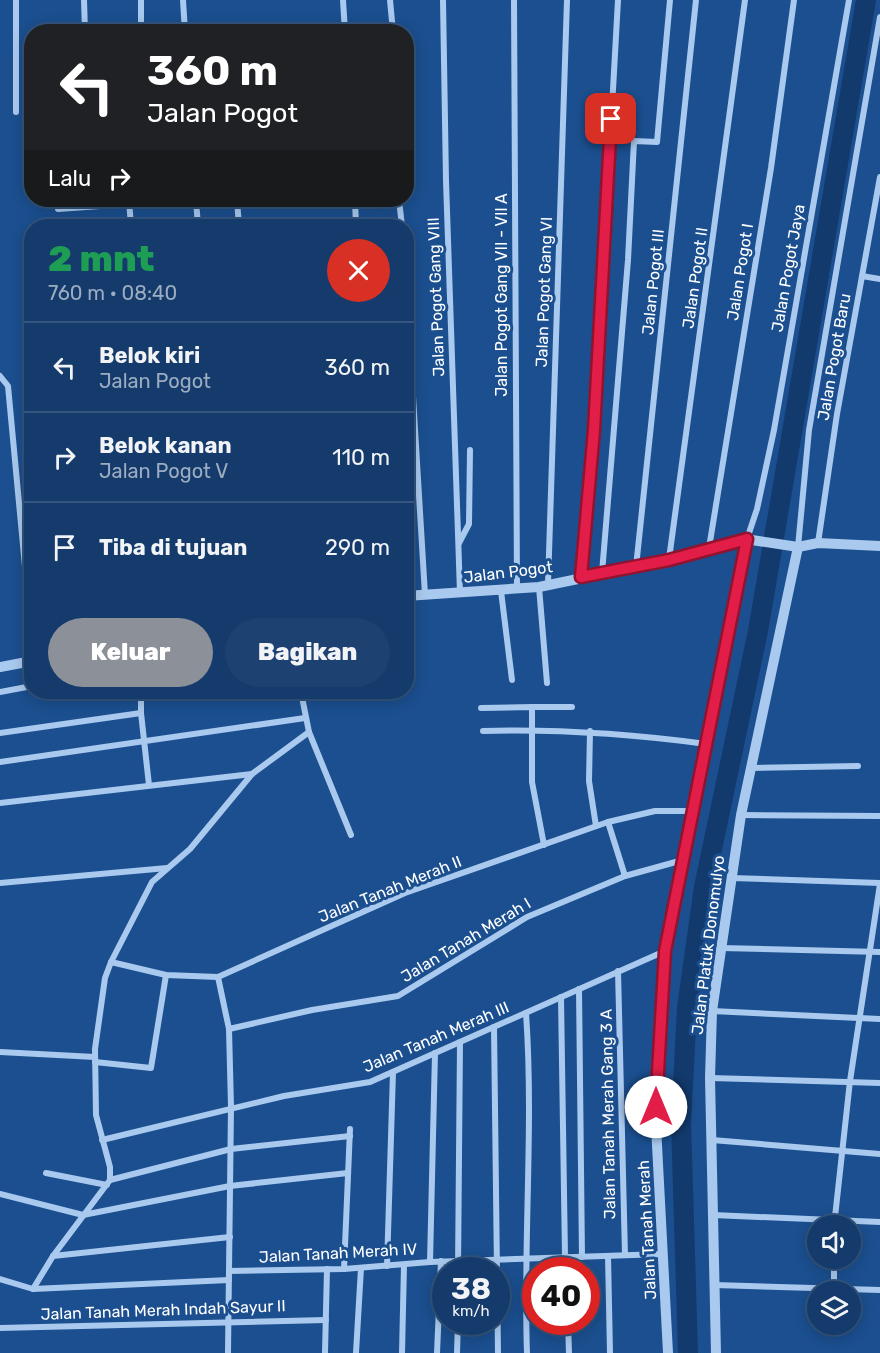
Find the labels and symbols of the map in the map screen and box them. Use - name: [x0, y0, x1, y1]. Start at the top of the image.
- pin: [585, 93, 636, 144]
- street label: Jalan Pogot Gang VII - VII A: [492, 193, 511, 397]
- street label: Jalan Pogot Jaya: [767, 203, 809, 333]
- street label: Jalan Pogot Gang VI: [532, 216, 556, 368]
- street label: Jalan Pogot Gang VIII: [424, 217, 448, 377]
- street label: Jalan Pogot I: [723, 222, 757, 322]
- street label: Jalan Pogot II: [678, 226, 712, 330]
- street label: Jalan Pogot III: [638, 228, 668, 336]
- street label: Jalan Pogot Baru: [813, 292, 855, 422]
- street label: Jalan Pogot: [462, 557, 554, 587]
- street label: Jalan Tanah Merah II: [316, 852, 464, 926]
- street label: Jalan Platuk Donomulyo: [688, 854, 728, 1036]
- street label: Jalan Tanah Merah I: [398, 894, 534, 986]
- street label: Jalan Tanah Merah III: [360, 998, 512, 1076]
- street label: Jalan Tanah Merah Gang 3 A: [597, 1008, 619, 1219]
- position arrow: [624, 1075, 688, 1139]
- street label: Jalan Tanah Merah: [634, 1160, 660, 1300]
- street label: Jalan Tanah Merah IV: [258, 1239, 418, 1267]
- speed limit sign: 40: [522, 1257, 600, 1335]
- street label: Jalan Tanah Merah Indah Sayur II: [40, 1296, 286, 1324]

